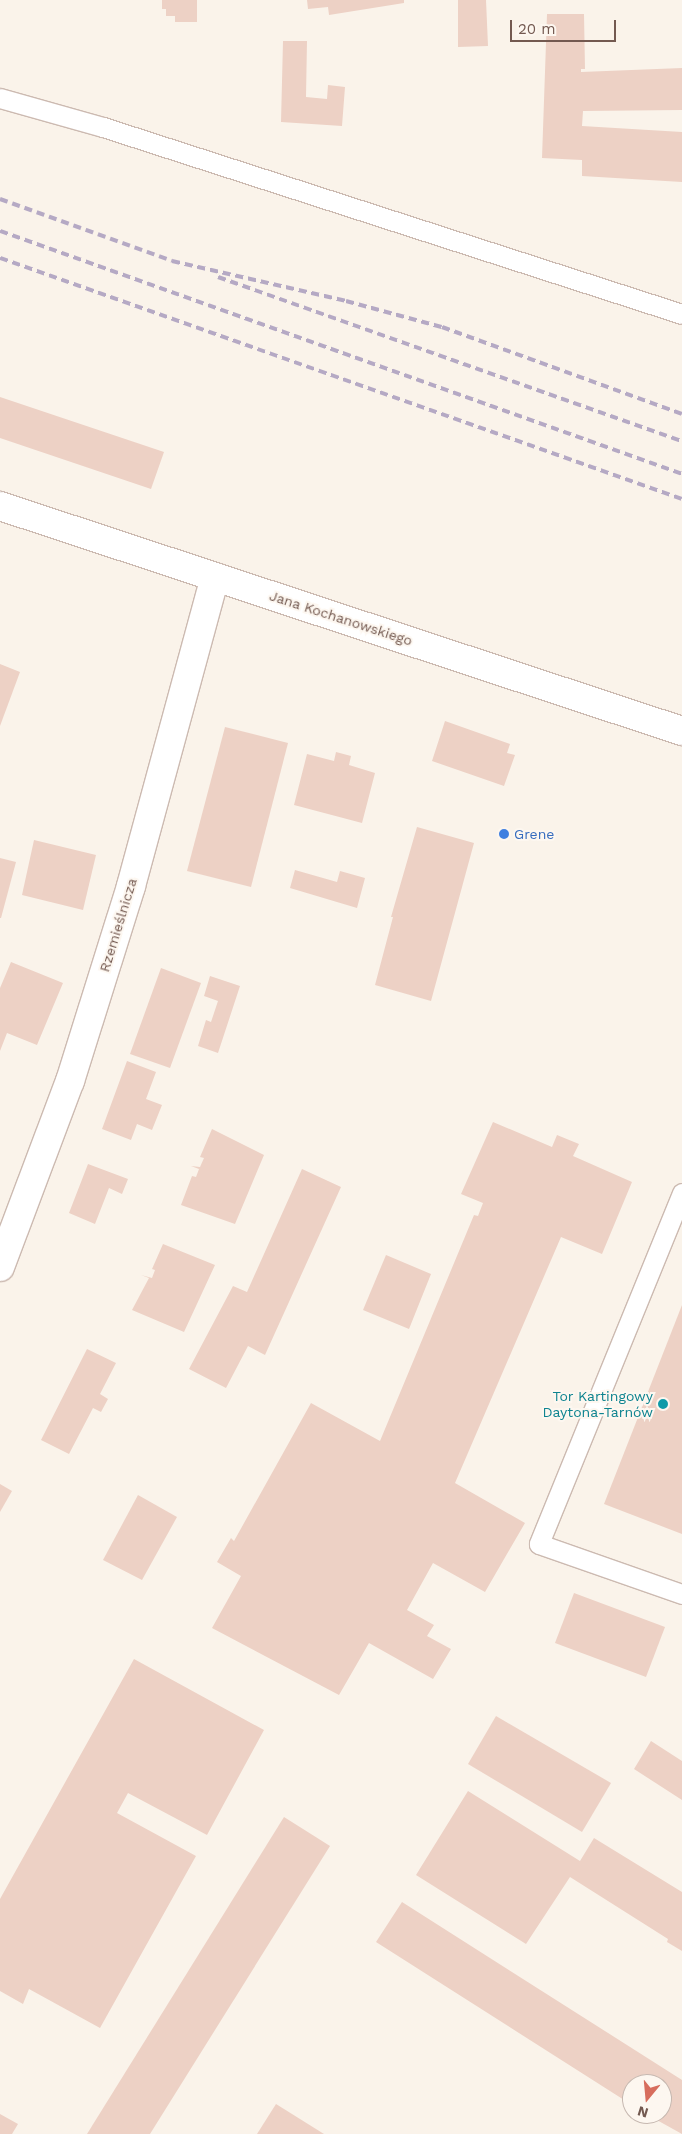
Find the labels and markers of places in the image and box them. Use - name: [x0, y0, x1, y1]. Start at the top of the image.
- place label: Grene: [514, 826, 554, 842]
- marker: Grene: [498, 828, 510, 840]
- place label: Tor Kartingowy Daytona-Tarnów: [542, 1388, 653, 1420]
- marker: Tor Kartingowy Daytona-Tarnów: [657, 1398, 669, 1410]

